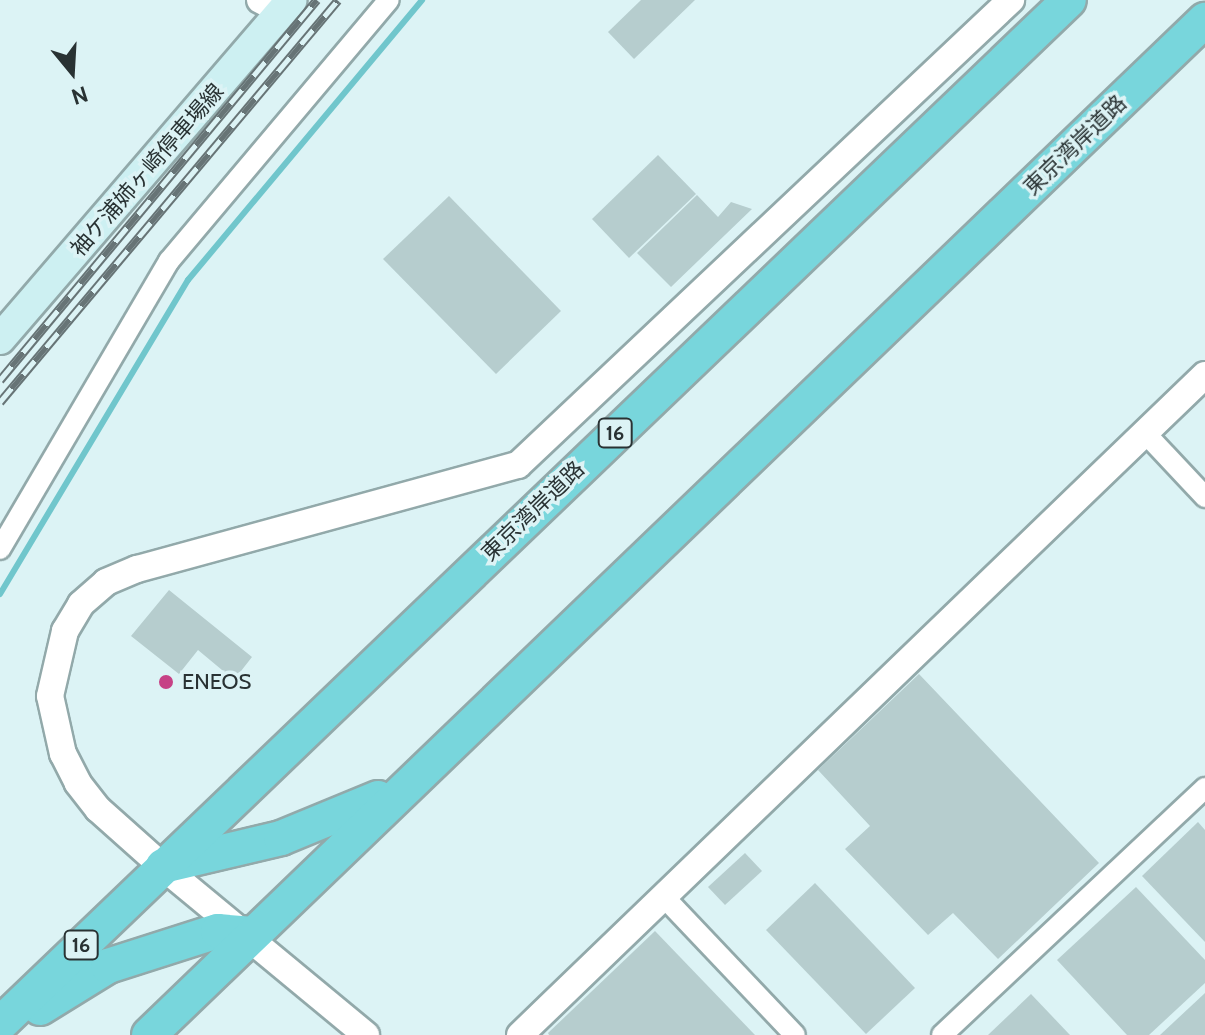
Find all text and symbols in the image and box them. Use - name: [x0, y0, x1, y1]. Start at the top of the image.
- north arrow: [32, 32, 112, 112]
- street label: 袖ケ浦姉ヶ崎停車場線: [65, 78, 229, 262]
- text: N: [68, 80, 91, 111]
- street label: 東京湾岸道路: [1018, 90, 1132, 200]
- road number: 16: [597, 417, 633, 449]
- street label: 東京湾岸道路: [476, 456, 590, 566]
- place label: ENEOS: [182, 669, 251, 695]
- marker: ENEOS: [157, 673, 175, 691]
- road number: 16: [63, 929, 99, 961]

